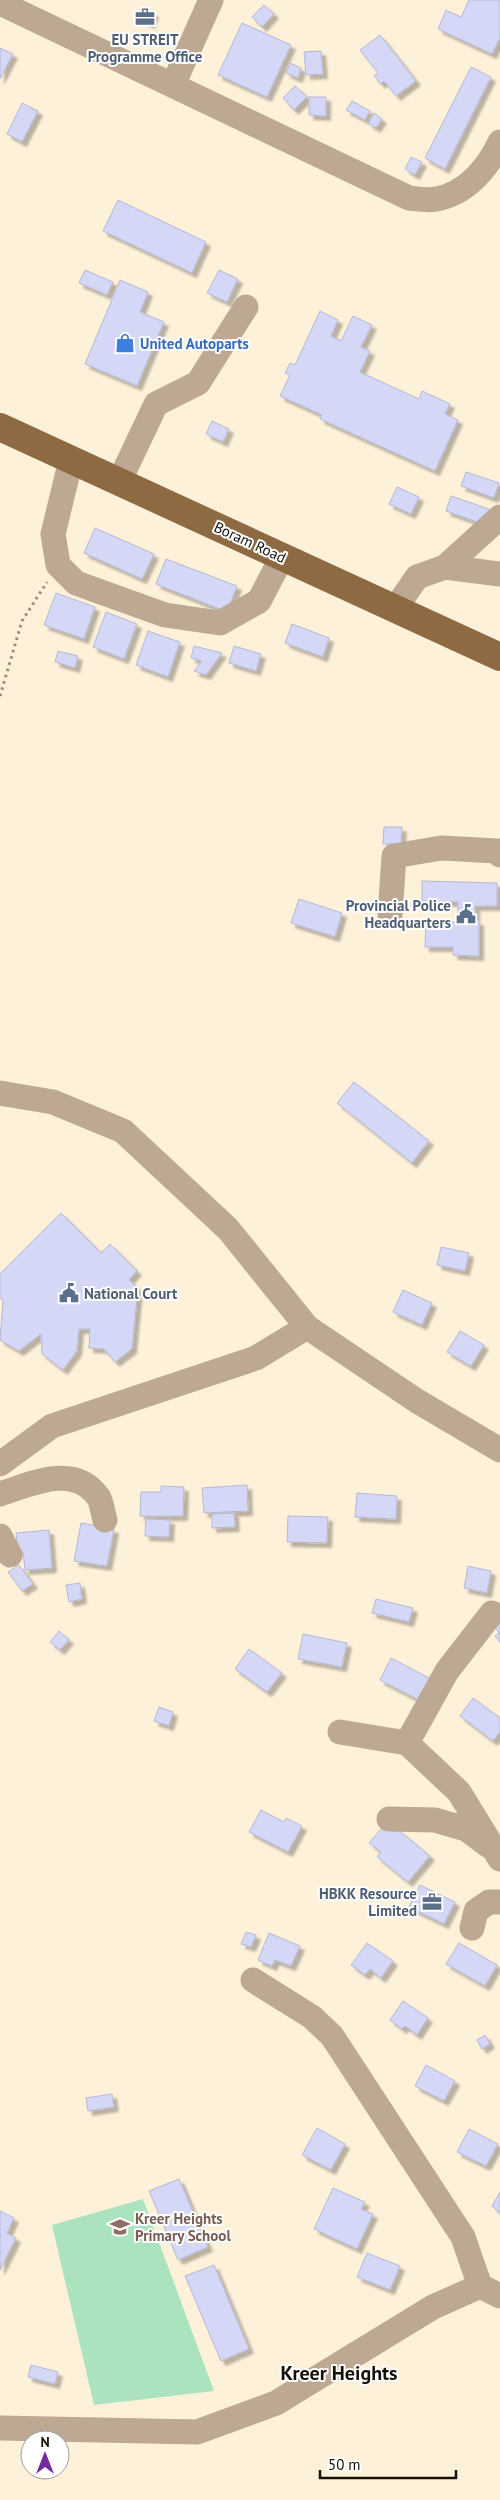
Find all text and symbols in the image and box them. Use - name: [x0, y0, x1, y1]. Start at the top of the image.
- office icon: EU STREIT Programme Office: [134, 6, 156, 28]
- place label: EU STREIT Programme Office: [88, 30, 203, 66]
- shop icon: United Autoparts: [114, 332, 136, 354]
- place label: United Autoparts: [140, 334, 249, 353]
- street label: Boram Road: [211, 517, 289, 567]
- place label: Provincial Police Headquarters: [346, 896, 451, 932]
- public building icon: Provincial Police Headquarters: [455, 903, 477, 925]
- public building icon: National Court: [58, 1282, 80, 1304]
- place label: National Court: [84, 1284, 178, 1303]
- place label: HBKK Resource Limited: [319, 1884, 417, 1920]
- office icon: HBKK Resource Limited: [421, 1891, 443, 1913]
- place label: Kreer Heights Primary School: [135, 2209, 231, 2245]
- school or university icon: Kreer Heights Primary School: [109, 2216, 131, 2238]
- district label: Kreer Heights: [281, 2360, 397, 2386]
- north arrow: [20, 2430, 70, 2480]
- text: N: [40, 2433, 50, 2451]
- scale bar: [320, 2448, 456, 2480]
- text: 50 m: [328, 2455, 361, 2474]

